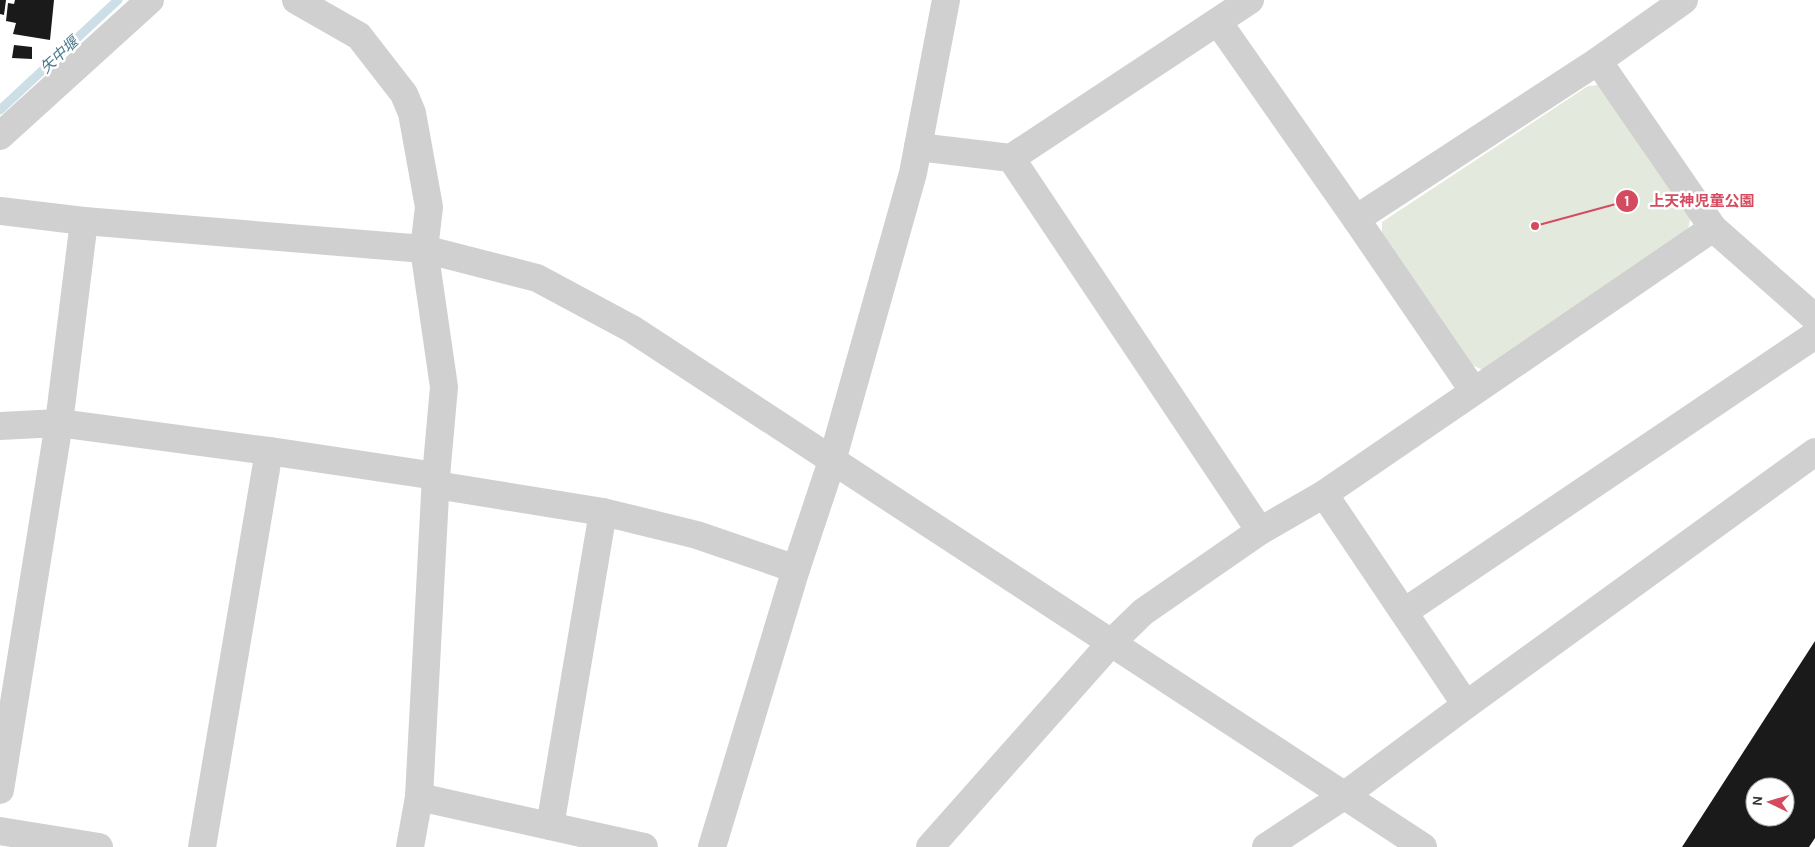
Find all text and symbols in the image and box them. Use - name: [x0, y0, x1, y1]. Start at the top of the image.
- water label: 矢中堰: [36, 31, 84, 77]
- callout: 上天神児童公園: [1615, 186, 1765, 216]
- text: 1: [1624, 192, 1630, 210]
- text: 上天神児童公園: [1649, 192, 1755, 210]
- north arrow: [1745, 777, 1795, 827]
- text: N: [1749, 795, 1766, 807]

